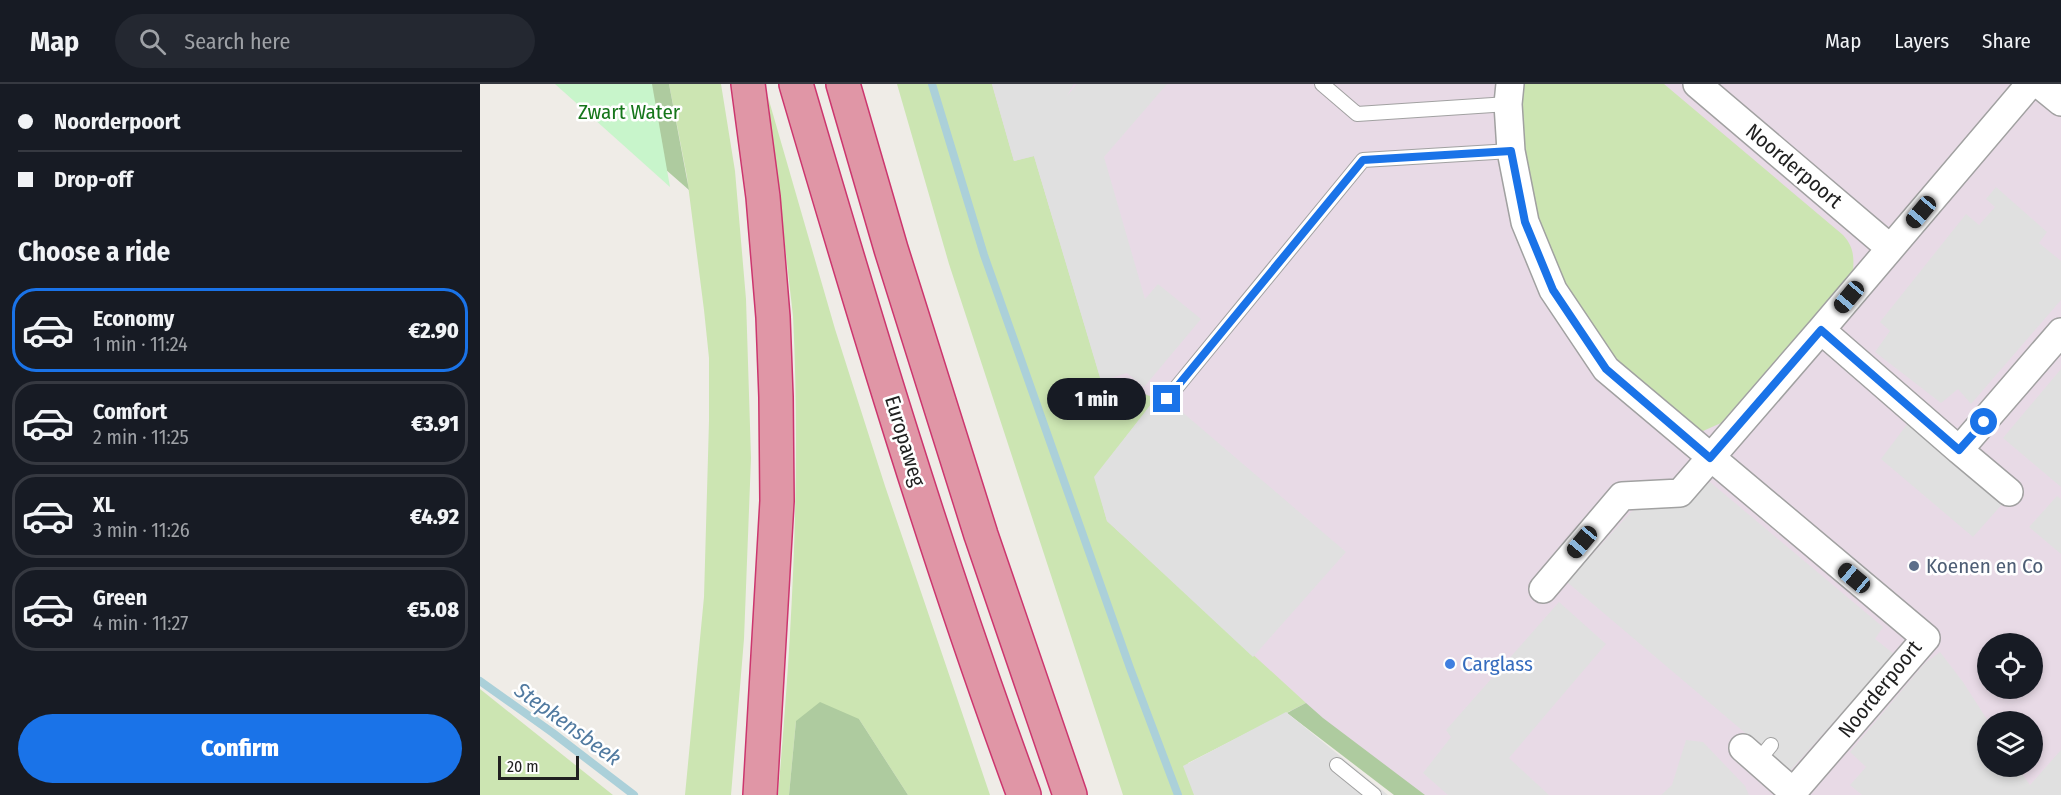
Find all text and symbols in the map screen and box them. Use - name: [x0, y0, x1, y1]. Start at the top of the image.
- search box: [115, 14, 535, 68]
- text: Map: [30, 25, 79, 58]
- icon: search: [136, 25, 169, 58]
- text: Search here: [184, 28, 290, 55]
- text: Map: [1825, 28, 1861, 54]
- text: Layers: [1894, 28, 1949, 54]
- text: Share: [1982, 28, 2031, 54]
- park label: Zwart Water: [578, 99, 681, 125]
- text: Noorderpoort: [54, 108, 181, 135]
- street label: Noorderpoort: [1740, 118, 1848, 214]
- text: Drop-off: [54, 166, 133, 193]
- car: [1903, 192, 1939, 232]
- text: Choose a ride: [18, 236, 170, 268]
- car: [1831, 277, 1867, 317]
- icon: car: [21, 303, 75, 357]
- text: Economy: [93, 305, 174, 332]
- text: €2.90: [409, 317, 459, 344]
- text: 1 min · 11:24: [93, 332, 188, 356]
- callout: 1 min: [1047, 378, 1146, 420]
- route end: [1153, 385, 1180, 412]
- text: 1 min: [1075, 387, 1118, 411]
- street label: Europaweg: [879, 392, 931, 490]
- icon: car: [21, 396, 75, 450]
- text: Comfort: [93, 398, 167, 425]
- route start: [1970, 408, 1997, 435]
- text: €3.91: [411, 410, 459, 437]
- text: 2 min · 11:25: [93, 425, 189, 449]
- icon: car: [21, 489, 75, 543]
- text: XL: [93, 491, 115, 518]
- text: €4.92: [410, 503, 459, 530]
- text: 3 min · 11:26: [93, 518, 190, 542]
- car: [1564, 522, 1600, 562]
- place label: Koenen en Co: [1926, 553, 2043, 579]
- marker: Koenen en Co: [1907, 559, 1921, 573]
- car: [1834, 560, 1874, 596]
- icon: car: [21, 582, 75, 636]
- text: Green: [93, 584, 147, 611]
- text: €5.08: [407, 596, 459, 623]
- text: 4 min · 11:27: [93, 611, 188, 635]
- map controls: [1977, 633, 2043, 777]
- button: locate: [1977, 633, 2043, 699]
- street label: Noorderpoort: [1833, 635, 1927, 743]
- place label: Carglass: [1462, 651, 1533, 677]
- marker: Carglass: [1443, 657, 1457, 671]
- water label: Stepkensbeek: [509, 676, 627, 772]
- button: layers: [1977, 711, 2043, 777]
- button: Confirm: [18, 714, 462, 783]
- scale bar: [498, 753, 579, 780]
- text: 20 m: [507, 757, 538, 776]

